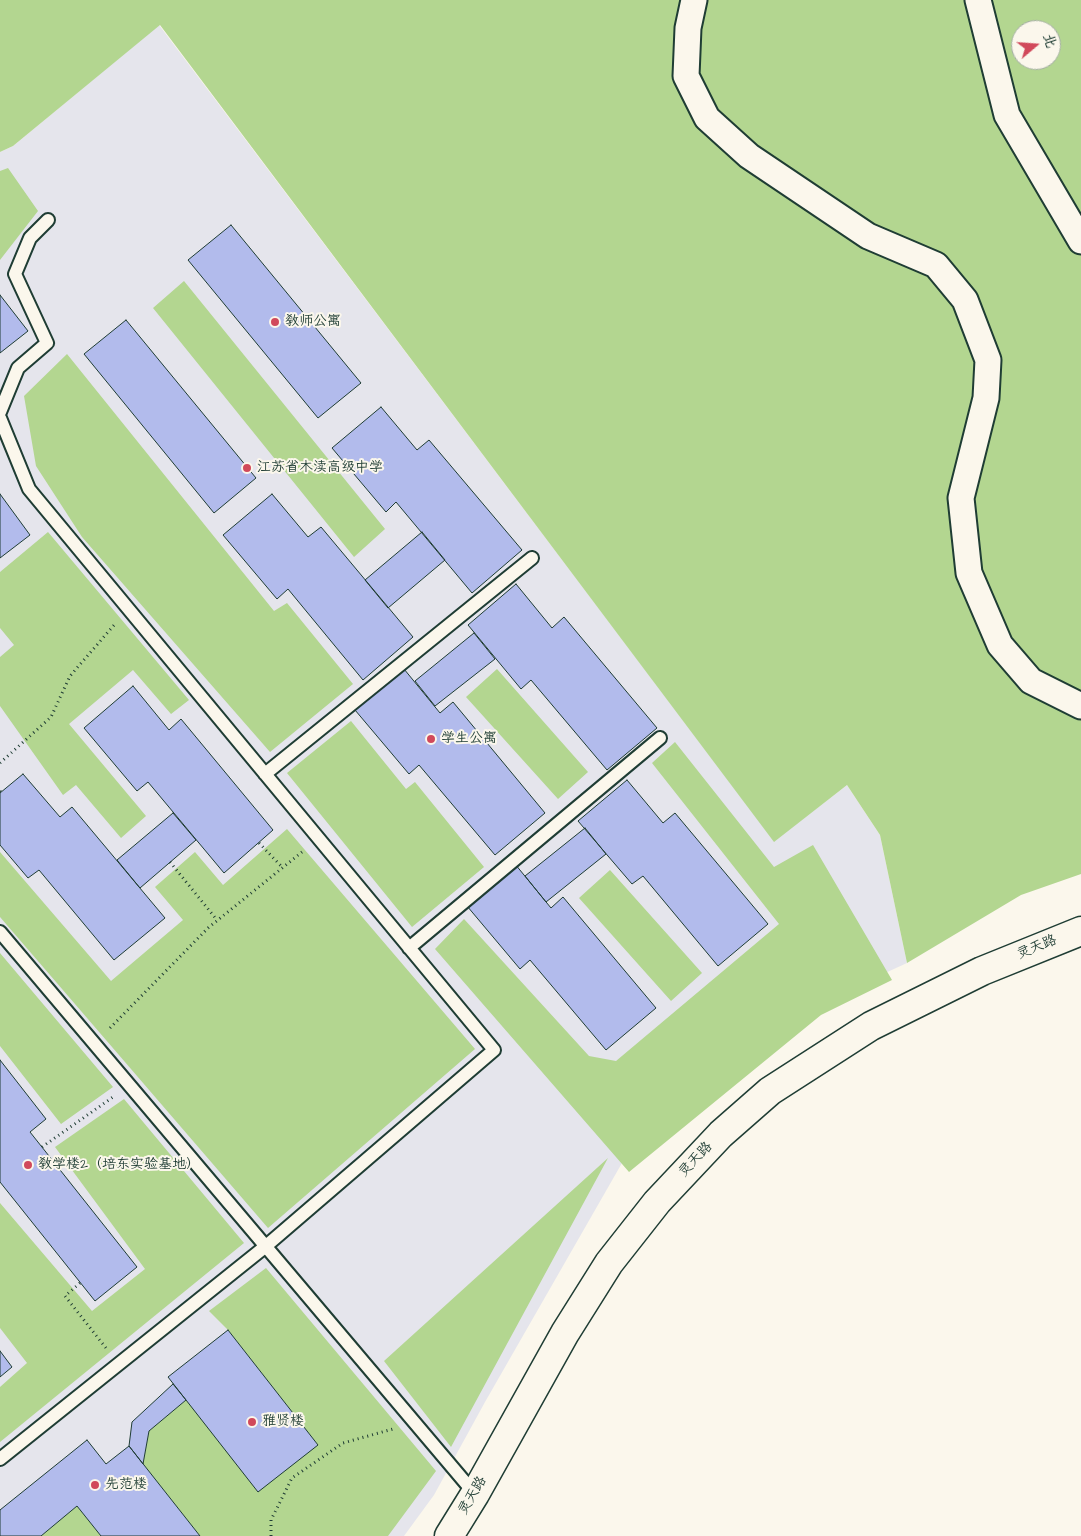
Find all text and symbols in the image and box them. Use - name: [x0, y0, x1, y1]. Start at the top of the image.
- north arrow: [1011, 20, 1061, 70]
- text: 北: [1038, 31, 1061, 50]
- place label: 教师公寓: [285, 314, 341, 330]
- marker: 教师公寓: [269, 316, 281, 328]
- place label: 江苏省木渎高级中学: [257, 460, 383, 476]
- marker: 江苏省木渎高级中学: [241, 462, 253, 474]
- place label: 学生公寓: [441, 731, 497, 747]
- marker: 学生公寓: [425, 733, 437, 745]
- street label: 灵天路: [1014, 932, 1060, 964]
- street label: 灵天路: [676, 1139, 716, 1181]
- place label: 教学楼2（培东实验基地）: [38, 1157, 200, 1173]
- marker: 教学楼2（培东实验基地）: [22, 1159, 34, 1171]
- place label: 雅贤楼: [262, 1414, 304, 1430]
- marker: 雅贤楼: [246, 1416, 258, 1428]
- street label: 灵天路: [455, 1474, 491, 1518]
- place label: 先范楼: [105, 1477, 147, 1493]
- marker: 先范楼: [89, 1479, 101, 1491]

